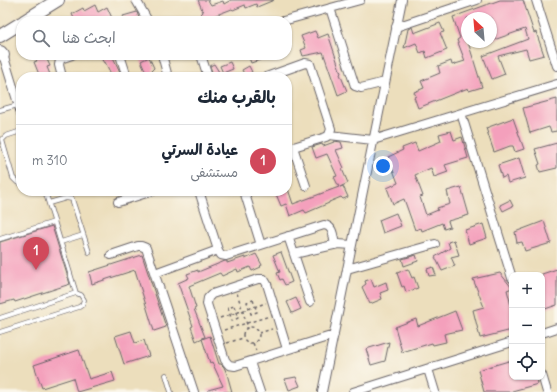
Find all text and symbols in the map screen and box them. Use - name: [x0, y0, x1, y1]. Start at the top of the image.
- north arrow: [461, 12, 497, 48]
- search box: [16, 16, 292, 60]
- icon: search: [30, 27, 52, 49]
- text: ابحث هنا: [62, 28, 116, 47]
- text: بالقرب منك: [197, 86, 276, 108]
- text: عيادة السرتي: [161, 140, 238, 159]
- text: 310 m: [32, 152, 67, 169]
- text: 1: [260, 152, 266, 169]
- your location: [373, 156, 393, 176]
- text: مستشفى: [190, 164, 238, 181]
- pin: 1: [23, 237, 49, 270]
- map controls: [509, 272, 545, 380]
- button: +: [509, 272, 545, 308]
- button: −: [509, 308, 545, 344]
- button: locate: [509, 344, 545, 380]

